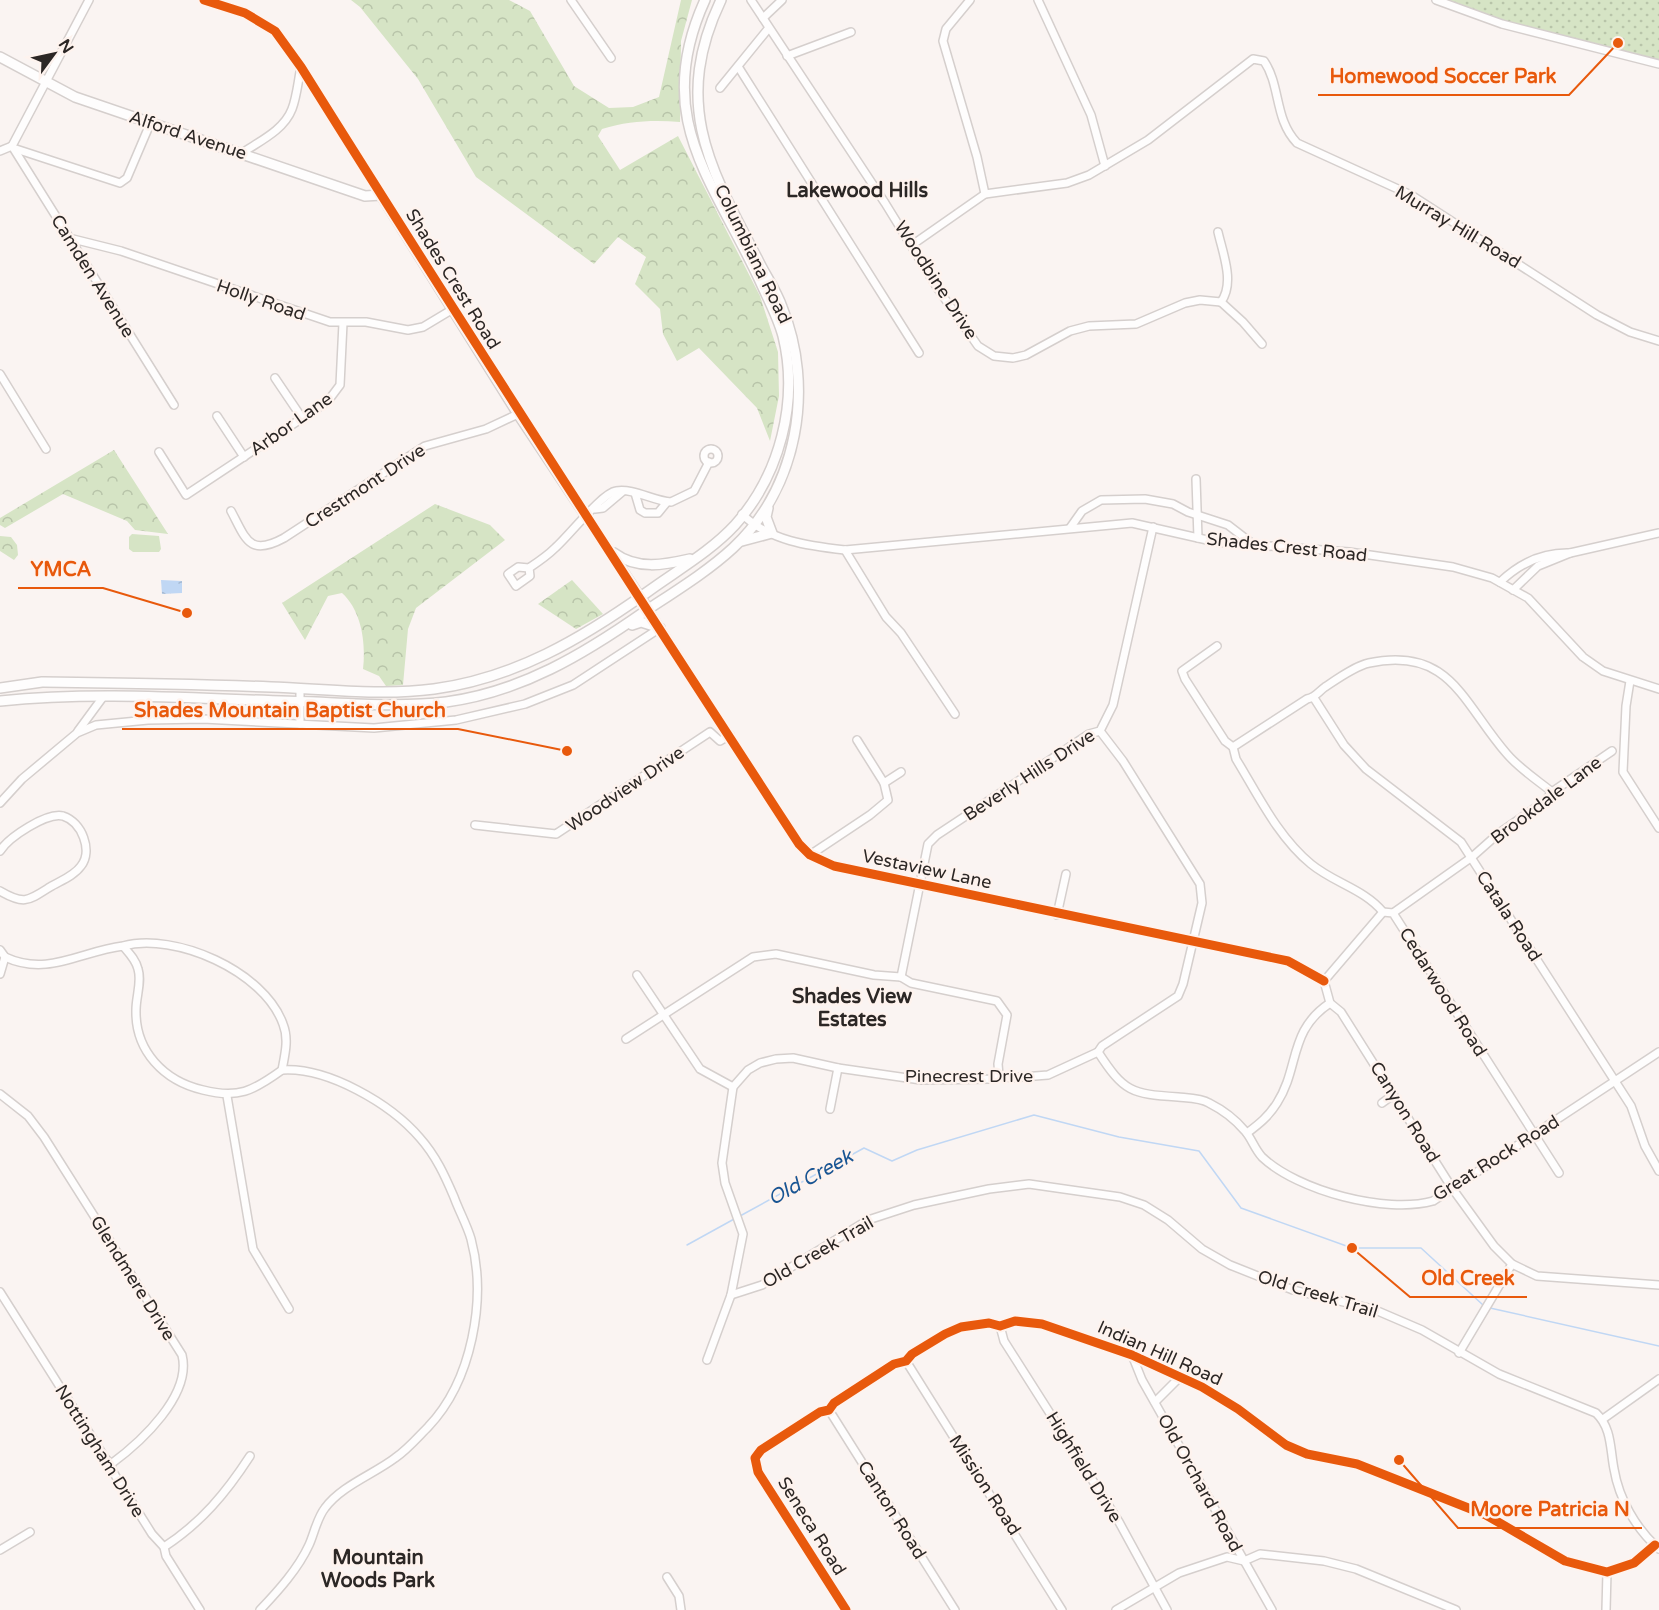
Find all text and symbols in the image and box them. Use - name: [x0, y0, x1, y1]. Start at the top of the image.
- north arrow: [24, 24, 84, 84]
- text: N: [54, 36, 78, 57]
- callout: Homewood Soccer Park: [1318, 57, 1569, 95]
- text: Homewood Soccer Park: [1330, 65, 1557, 89]
- street label: Alford Avenue: [126, 106, 250, 164]
- district label: Lakewood Hills: [786, 179, 928, 203]
- street label: Columbiana Road: [710, 181, 796, 327]
- street label: Murray Hill Road: [1391, 181, 1525, 273]
- street label: Shades Crest Road: [401, 205, 505, 353]
- street label: Camden Avenue: [46, 210, 140, 342]
- street label: Woodbine Drive: [890, 217, 982, 343]
- street label: Holly Road: [214, 274, 308, 326]
- street label: Arbor Lane: [245, 388, 337, 460]
- street label: Crestmont Drive: [301, 439, 429, 533]
- street label: Shades Crest Road: [1206, 528, 1368, 566]
- callout: YMCA: [18, 550, 103, 588]
- text: YMCA: [31, 558, 92, 582]
- callout: Shades Mountain Baptist Church: [122, 691, 458, 729]
- text: Shades Mountain Baptist Church: [134, 699, 446, 723]
- street label: Beverly Hills Drive: [959, 724, 1099, 826]
- street label: Woodview Drive: [562, 741, 688, 837]
- street label: Brookdale Lane: [1486, 751, 1606, 849]
- street label: Vestaview Lane: [860, 845, 994, 893]
- street label: Catala Road: [1471, 866, 1547, 966]
- street label: Cedarwood Road: [1394, 923, 1492, 1061]
- district label: Shades View Estates: [792, 985, 912, 1032]
- street label: Canyon Road: [1365, 1057, 1445, 1167]
- street label: Pinecrest Drive: [905, 1065, 1033, 1087]
- street label: Great Rock Road: [1429, 1110, 1563, 1206]
- water label: Old Creek: [764, 1144, 859, 1211]
- street label: Glendmere Drive: [86, 1211, 180, 1345]
- street label: Old Creek Trail: [758, 1211, 878, 1293]
- callout: Old Creek: [1410, 1259, 1527, 1297]
- street label: Old Creek Trail: [1255, 1265, 1381, 1323]
- text: Old Creek: [1421, 1267, 1515, 1291]
- street label: Indian Hill Road: [1094, 1316, 1226, 1390]
- street label: Nottingham Drive: [50, 1381, 150, 1521]
- street label: Highfield Drive: [1041, 1408, 1127, 1526]
- street label: Old Orchard Road: [1153, 1410, 1247, 1556]
- street label: Mission Road: [944, 1431, 1026, 1539]
- street label: Canton Road: [853, 1457, 931, 1563]
- street label: Seneca Road: [773, 1473, 851, 1579]
- callout: Moore Patricia N: [1458, 1490, 1642, 1528]
- text: Moore Patricia N: [1470, 1498, 1630, 1522]
- district label: Mountain Woods Park: [321, 1546, 435, 1593]

